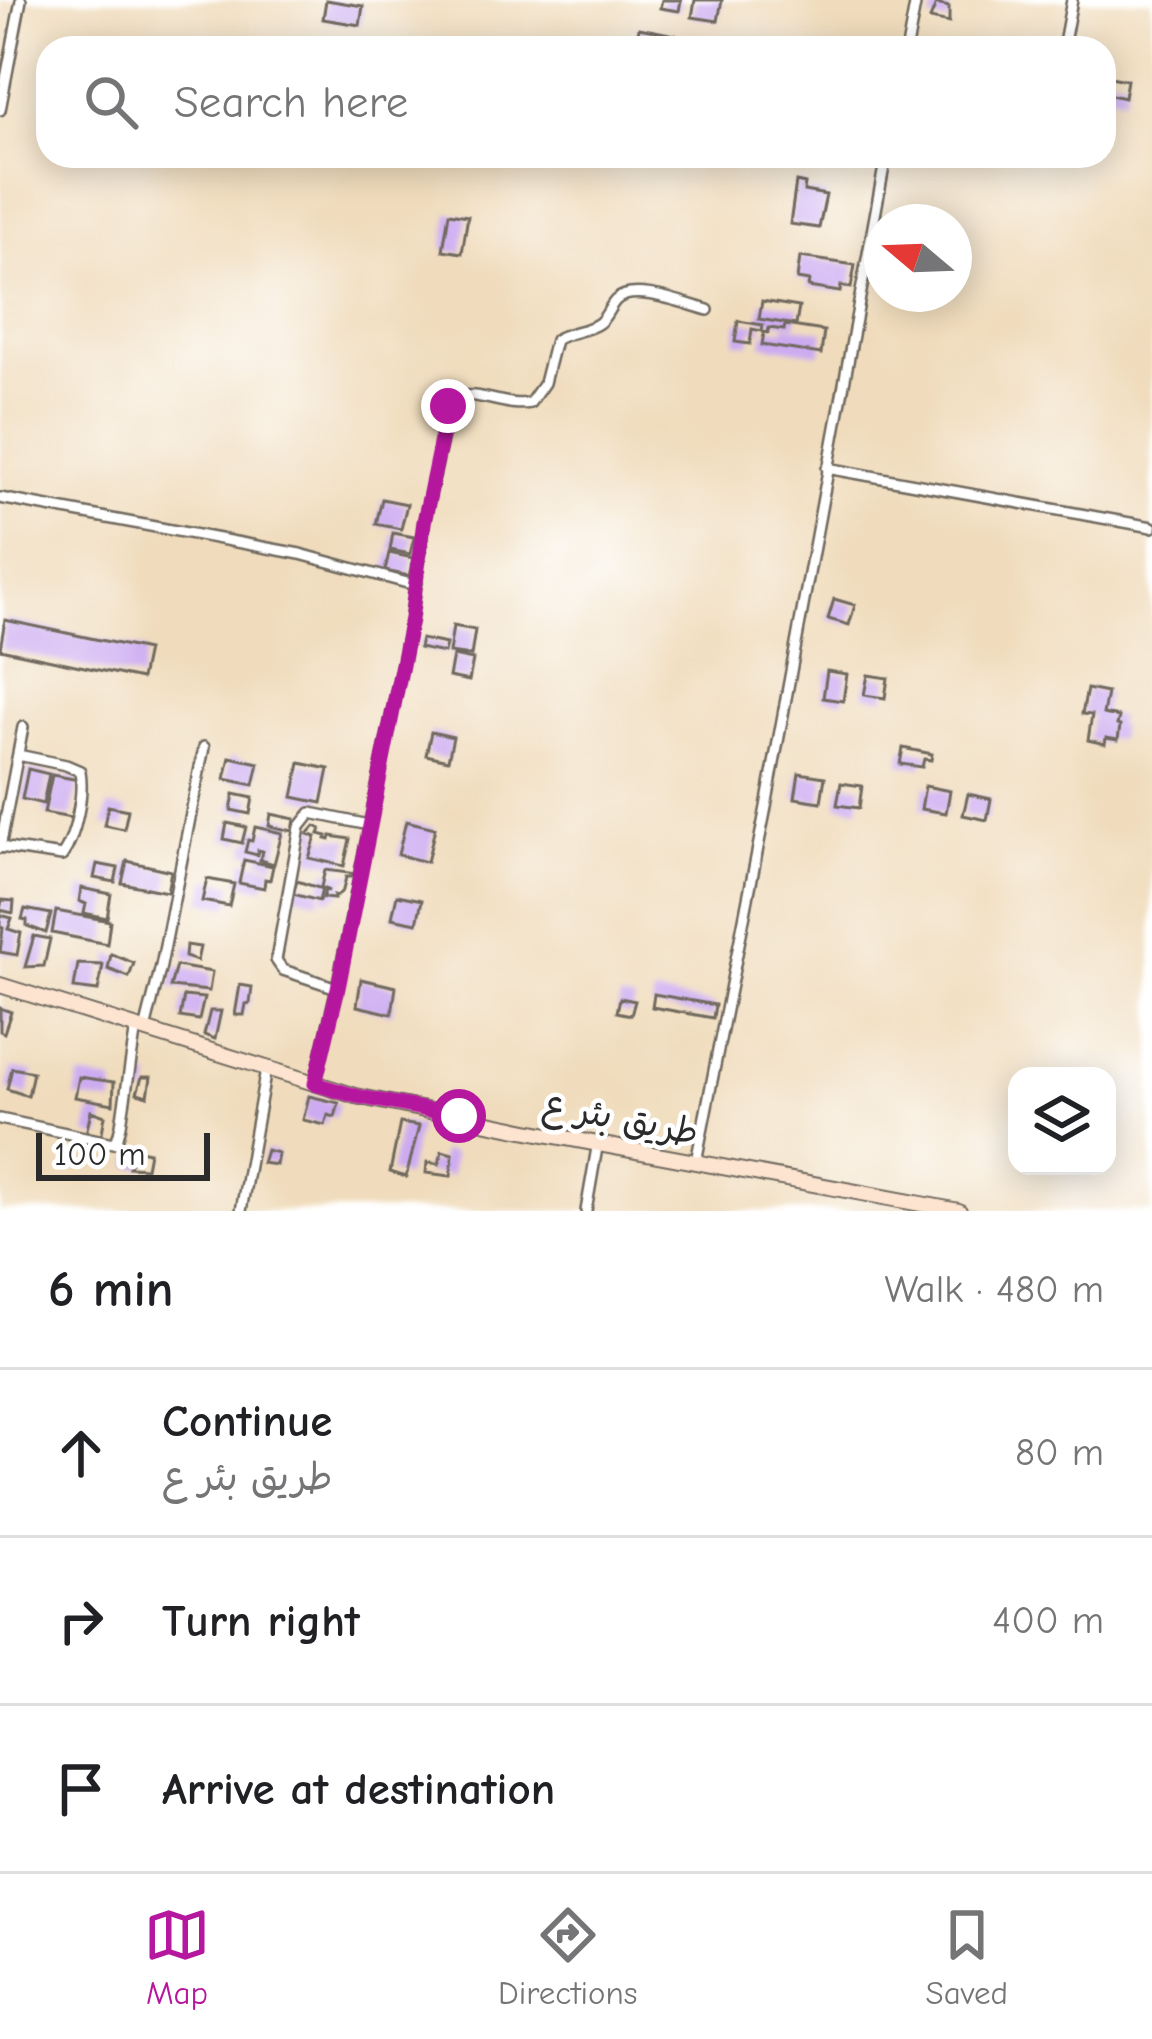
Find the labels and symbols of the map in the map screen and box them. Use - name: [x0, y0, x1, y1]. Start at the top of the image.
- north arrow: [864, 204, 972, 312]
- route end: [421, 379, 475, 433]
- street label: طريق بئر ع: [539, 1083, 702, 1158]
- route start: [432, 1089, 486, 1143]
- scale bar: [36, 1127, 210, 1180]

